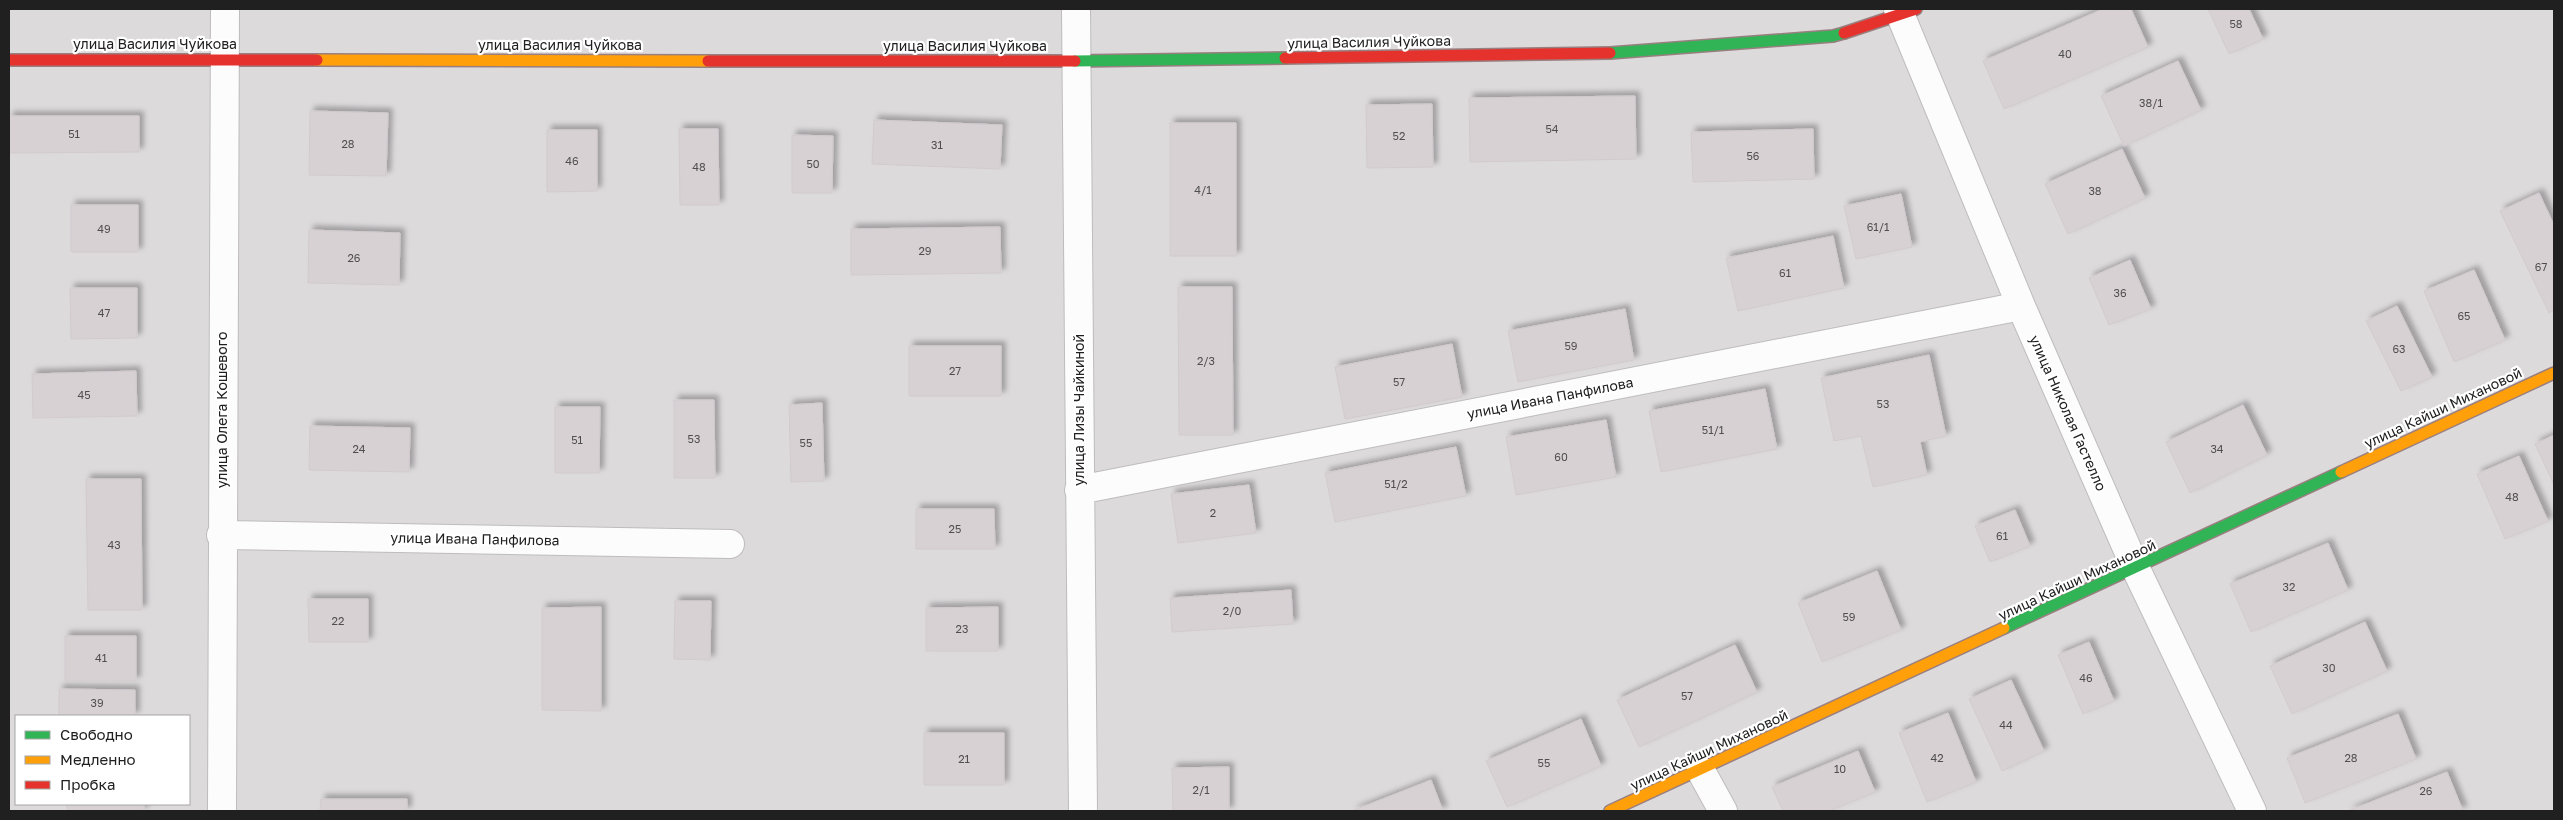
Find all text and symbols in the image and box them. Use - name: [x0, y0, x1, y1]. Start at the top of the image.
- house number: 58: [2229, 17, 2243, 30]
- street label: улица Василия Чуйкова: [1287, 32, 1451, 51]
- street label: улица Василия Чуйкова: [73, 35, 237, 52]
- street label: улица Василия Чуйкова: [478, 36, 642, 53]
- street label: улица Василия Чуйкова: [883, 37, 1047, 54]
- house number: 40: [2058, 47, 2072, 60]
- house number: 38/1: [2139, 96, 2163, 109]
- house number: 54: [1545, 122, 1559, 135]
- house number: 51: [68, 127, 80, 140]
- house number: 52: [1393, 129, 1405, 142]
- house number: 28: [341, 137, 355, 150]
- house number: 31: [931, 138, 943, 151]
- house number: 56: [1746, 149, 1760, 162]
- house number: 46: [565, 154, 579, 167]
- house number: 50: [806, 157, 820, 170]
- house number: 48: [692, 160, 706, 173]
- house number: 4/1: [1194, 183, 1212, 196]
- house number: 38: [2088, 184, 2102, 197]
- house number: 61/1: [1867, 220, 1889, 233]
- house number: 49: [97, 222, 111, 235]
- house number: 29: [918, 244, 932, 257]
- house number: 26: [347, 251, 361, 264]
- house number: 67: [2535, 260, 2547, 273]
- house number: 61: [1779, 266, 1791, 279]
- house number: 36: [2113, 286, 2127, 299]
- house number: 47: [98, 306, 110, 319]
- house number: 65: [2457, 309, 2471, 322]
- street label: улица Олега Кошевого: [213, 332, 230, 488]
- street label: улица Николая Гастелло: [2026, 332, 2111, 493]
- street label: улица Лизы Чайкиной: [1070, 334, 1087, 486]
- house number: 59: [1564, 339, 1578, 352]
- house number: 63: [2392, 342, 2406, 355]
- house number: 2/3: [1197, 354, 1215, 367]
- house number: 27: [949, 364, 961, 377]
- street label: улица Кайши Михановой: [2361, 364, 2524, 452]
- street label: улица Ивана Панфилова: [1465, 373, 1635, 422]
- house number: 57: [1393, 375, 1405, 388]
- house number: 45: [77, 388, 91, 401]
- house number: 53: [1877, 397, 1889, 410]
- house number: 51/1: [1702, 423, 1724, 436]
- house number: 53: [688, 432, 700, 445]
- house number: 51: [571, 433, 583, 446]
- house number: 55: [800, 436, 812, 449]
- house number: 24: [352, 442, 366, 455]
- house number: 34: [2210, 442, 2224, 455]
- house number: 60: [1554, 450, 1568, 463]
- house number: 51/2: [1384, 477, 1408, 490]
- house number: 48: [2505, 490, 2519, 503]
- house number: 2: [1210, 506, 1216, 519]
- house number: 25: [949, 522, 961, 535]
- street label: улица Ивана Панфилова: [390, 529, 560, 548]
- house number: 61: [1996, 529, 2008, 542]
- street label: улица Кайши Михановой: [1995, 536, 2158, 624]
- house number: 43: [107, 538, 121, 551]
- house number: 32: [2283, 580, 2295, 593]
- house number: 2/0: [1223, 604, 1241, 617]
- house number: 59: [1842, 610, 1856, 623]
- house number: 22: [332, 614, 344, 627]
- house number: 23: [956, 622, 968, 635]
- house number: 41: [95, 651, 107, 664]
- house number: 30: [2322, 661, 2336, 674]
- house number: 46: [2079, 671, 2093, 684]
- house number: 57: [1681, 689, 1693, 702]
- house number: 39: [90, 696, 104, 709]
- street label: улица Кайши Михановой: [1627, 706, 1790, 794]
- legend: [15, 715, 190, 805]
- house number: 44: [1999, 718, 2013, 731]
- text: Свободно: [60, 725, 133, 743]
- text: Медленно: [60, 750, 136, 768]
- house number: 42: [1930, 751, 1944, 764]
- house number: 28: [2344, 751, 2358, 764]
- house number: 21: [958, 752, 970, 765]
- house number: 55: [1538, 756, 1550, 769]
- house number: 10: [1834, 762, 1846, 775]
- text: Пробка: [60, 775, 115, 793]
- house number: 2/1: [1193, 783, 1210, 796]
- house number: 26: [2419, 784, 2433, 797]

